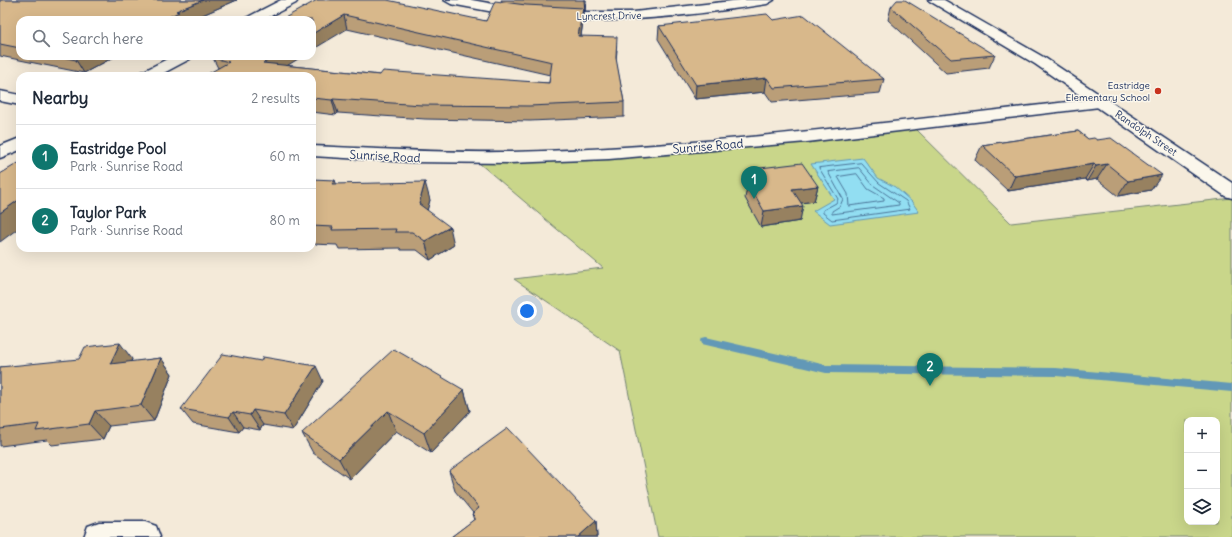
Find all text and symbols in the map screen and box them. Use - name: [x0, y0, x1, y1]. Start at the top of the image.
- street label: Lyncrest Drive: [576, 9, 642, 23]
- search box: [16, 16, 316, 60]
- icon: search: [30, 27, 52, 49]
- text: Search here: [62, 29, 143, 48]
- place label: Eastridge Elementary School: [1066, 79, 1150, 104]
- marker: Eastridge Elementary School: [1153, 86, 1163, 96]
- text: Nearby: [32, 87, 88, 109]
- text: 2 results: [251, 90, 300, 107]
- street label: Randolph Street: [1112, 107, 1180, 159]
- street label: Sunrise Road: [672, 135, 744, 157]
- text: Eastridge Pool: [70, 139, 166, 158]
- street label: Sunrise Road: [349, 147, 421, 165]
- text: 1: [42, 148, 48, 165]
- text: 60 m: [269, 148, 300, 165]
- text: Park · Sunrise Road: [70, 158, 183, 175]
- pin: 1: [741, 166, 767, 199]
- text: Taylor Park: [70, 203, 146, 222]
- text: 2: [41, 212, 49, 229]
- text: 80 m: [269, 212, 300, 229]
- text: Park · Sunrise Road: [70, 222, 183, 239]
- your location: [517, 301, 537, 321]
- pin: 2: [917, 353, 943, 386]
- map controls: [1184, 417, 1220, 525]
- button: +: [1184, 417, 1220, 453]
- button: −: [1184, 453, 1220, 489]
- button: layers: [1184, 489, 1220, 525]

